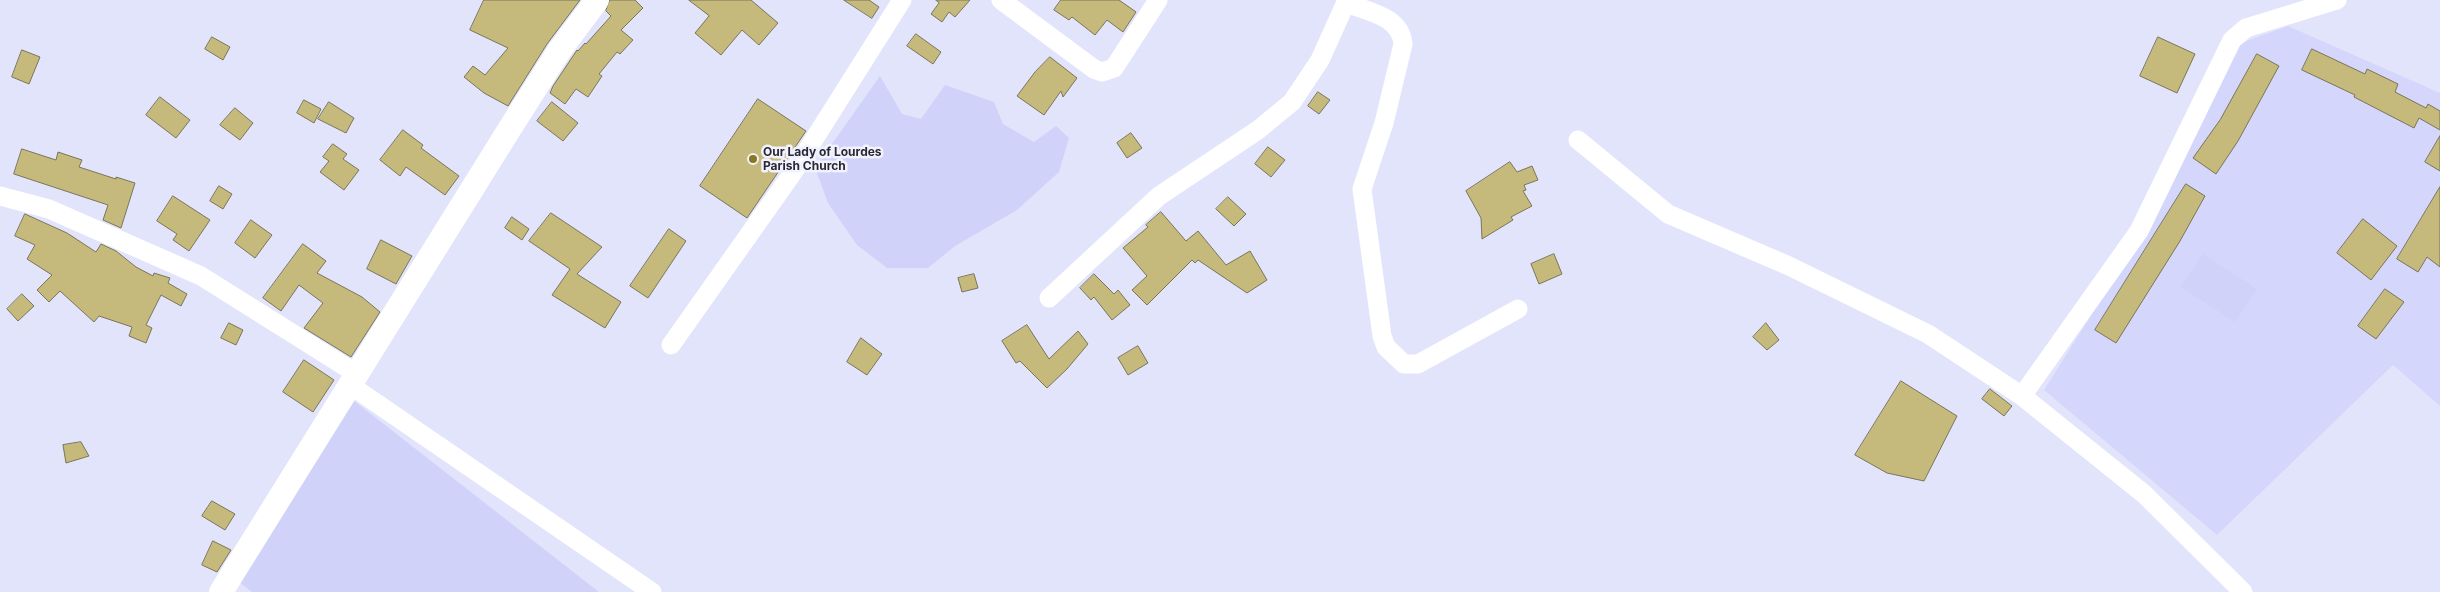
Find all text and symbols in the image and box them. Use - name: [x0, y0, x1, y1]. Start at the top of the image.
- place label: Our Lady of Lourdes Parish Church: [763, 145, 882, 173]
- marker: Our Lady of Lourdes Parish Church: [747, 153, 759, 165]

